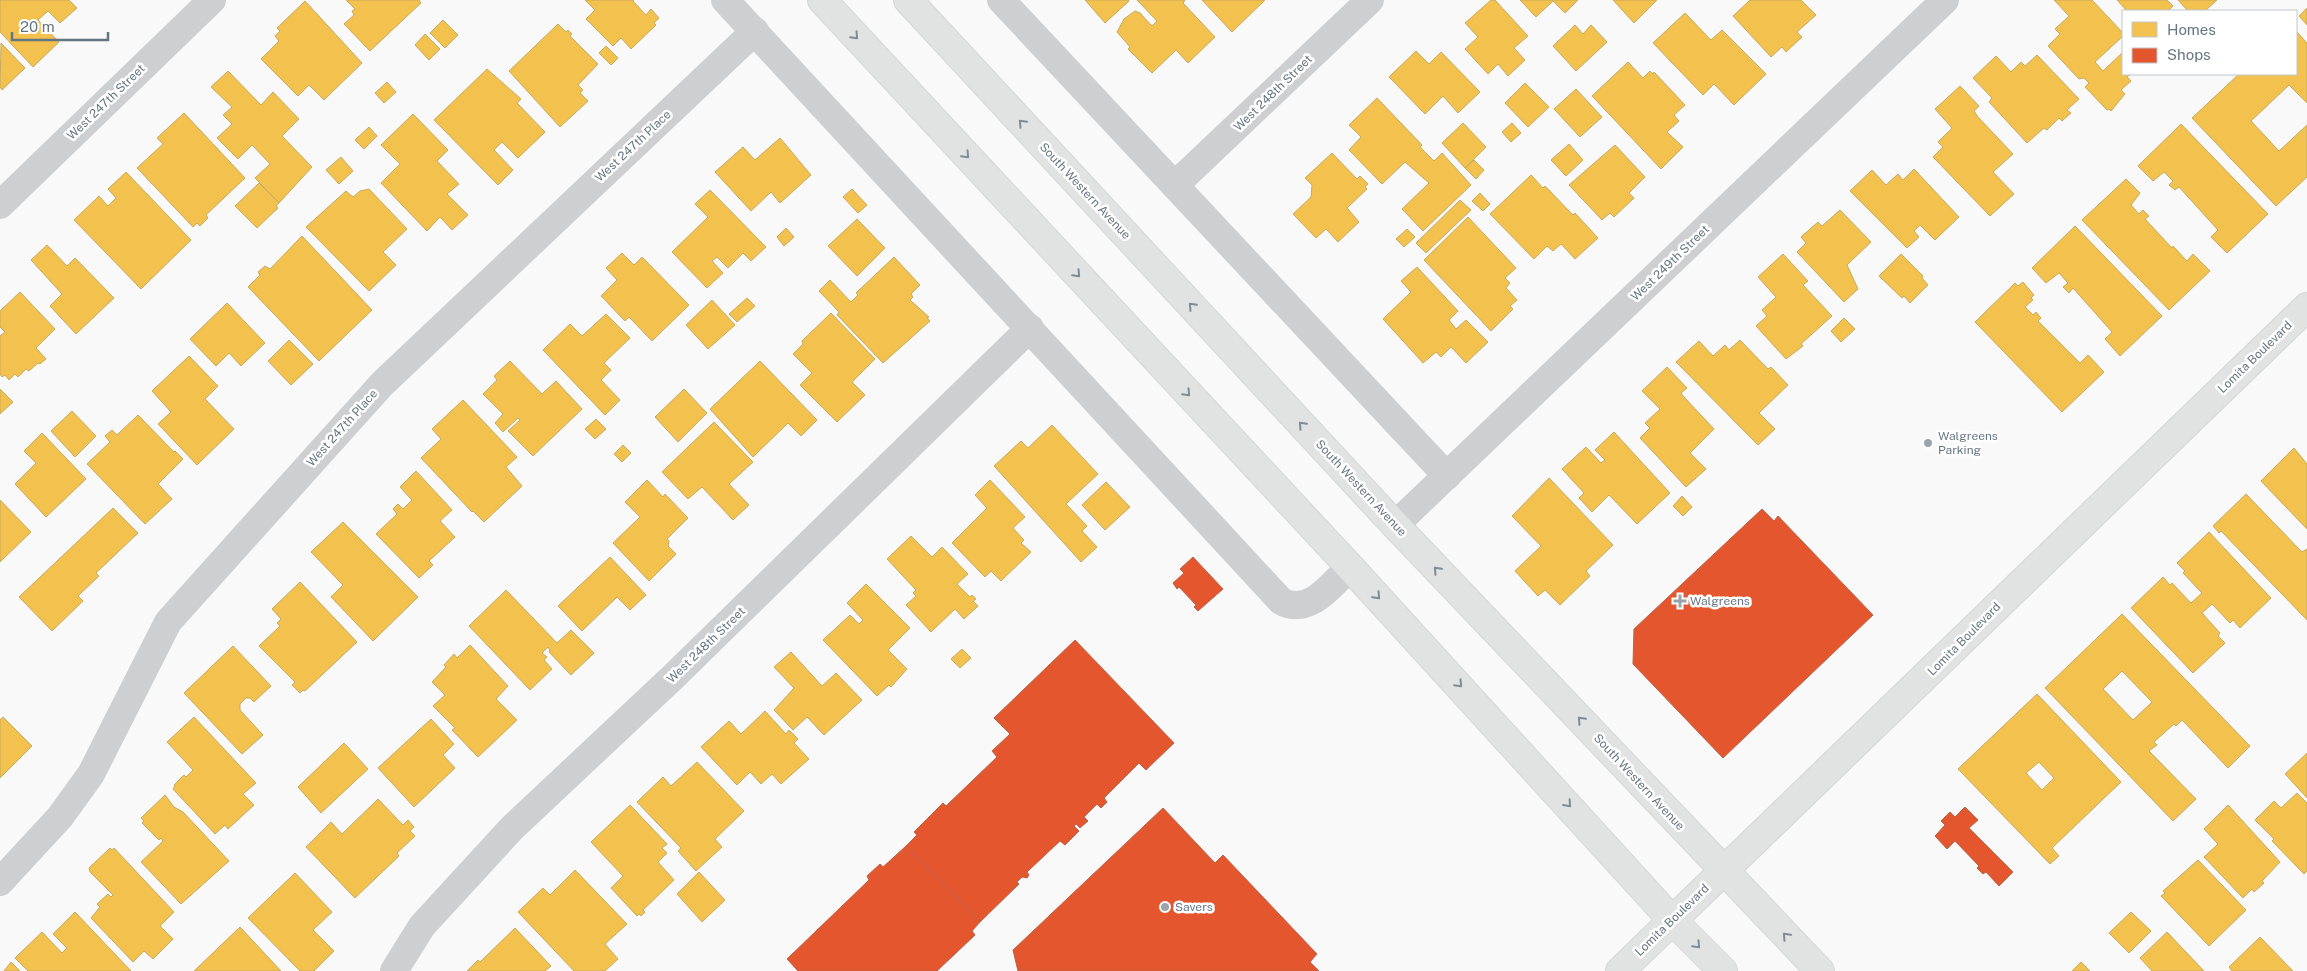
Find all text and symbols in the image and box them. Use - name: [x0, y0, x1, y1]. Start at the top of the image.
- scale bar: [12, 10, 109, 42]
- legend: [2122, 10, 2297, 75]
- text: 20 m: [20, 18, 55, 35]
- text: Homes: [2167, 21, 2216, 38]
- one-way arrow: [849, 30, 858, 39]
- text: Shops: [2167, 46, 2211, 63]
- street label: West 248th Street: [1231, 52, 1315, 134]
- street label: West 247th Street: [64, 61, 148, 143]
- street label: West 247th Place: [592, 107, 674, 185]
- one-way arrow: [1019, 120, 1028, 129]
- street label: South Western Avenue: [1037, 140, 1133, 242]
- one-way arrow: [960, 149, 969, 158]
- street label: West 249th Street: [1628, 222, 1712, 304]
- one-way arrow: [1071, 268, 1080, 277]
- one-way arrow: [1189, 303, 1198, 312]
- street label: Lomita Boulevard: [2215, 318, 2295, 396]
- street label: West 247th Place: [304, 386, 380, 469]
- one-way arrow: [1181, 387, 1190, 396]
- one-way arrow: [1299, 422, 1308, 431]
- place label: Walgreens Parking: [1938, 429, 1998, 457]
- street label: South Western Avenue: [1313, 437, 1409, 539]
- marker: Walgreens Parking: [1922, 437, 1934, 449]
- one-way arrow: [1434, 567, 1443, 576]
- one-way arrow: [1372, 591, 1381, 600]
- place label: Walgreens: [1690, 594, 1750, 608]
- marker: Walgreens: [1674, 595, 1686, 607]
- street label: Lomita Boulevard: [1925, 600, 2003, 678]
- street label: West 248th Street: [664, 604, 748, 686]
- one-way arrow: [1453, 679, 1462, 688]
- one-way arrow: [1578, 717, 1587, 726]
- street label: South Western Avenue: [1591, 731, 1687, 833]
- one-way arrow: [1562, 799, 1571, 808]
- street label: Lomita Boulevard: [1632, 881, 1712, 959]
- place label: Savers: [1175, 900, 1213, 914]
- marker: Savers: [1159, 901, 1171, 913]
- one-way arrow: [1783, 932, 1792, 941]
- one-way arrow: [1692, 940, 1701, 949]

